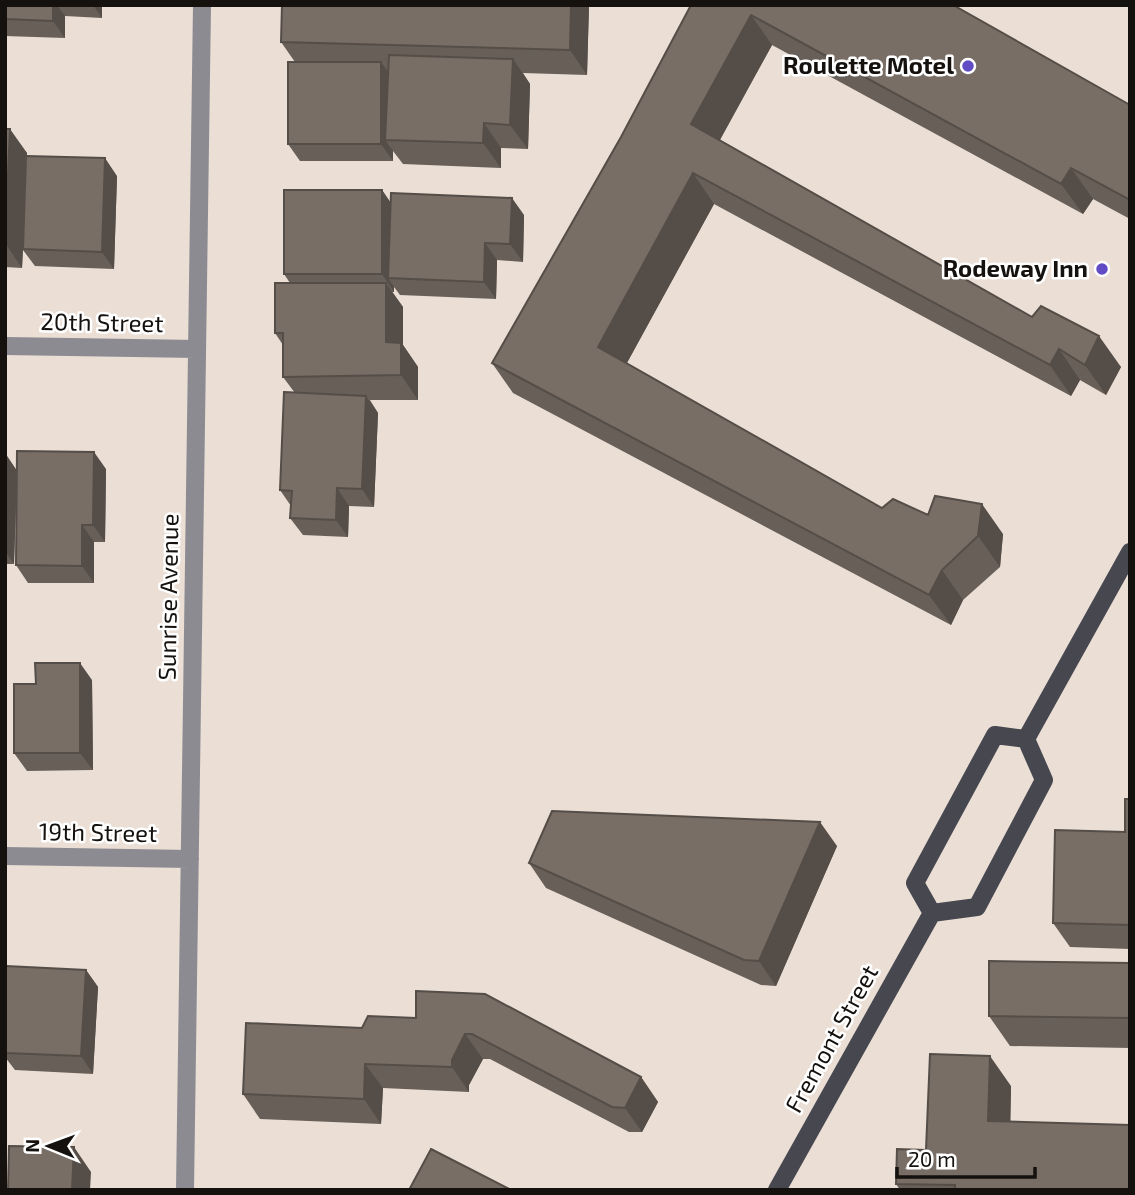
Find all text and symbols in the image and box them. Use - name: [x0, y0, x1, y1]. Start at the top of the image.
- place label: Roulette Motel: [783, 50, 954, 79]
- marker: Roulette Motel: [960, 58, 976, 74]
- place label: Rodeway Inn: [943, 253, 1088, 282]
- marker: Rodeway Inn: [1094, 261, 1110, 277]
- street label: 20th Street: [40, 306, 164, 337]
- street label: Sunrise Avenue: [152, 513, 183, 681]
- street label: 19th Street: [39, 816, 157, 847]
- street label: Fremont Street: [778, 959, 883, 1117]
- north arrow: [14, 1111, 84, 1181]
- scale bar: [897, 1136, 1035, 1180]
- text: N: [20, 1139, 43, 1153]
- text: 20 m: [908, 1146, 956, 1171]

